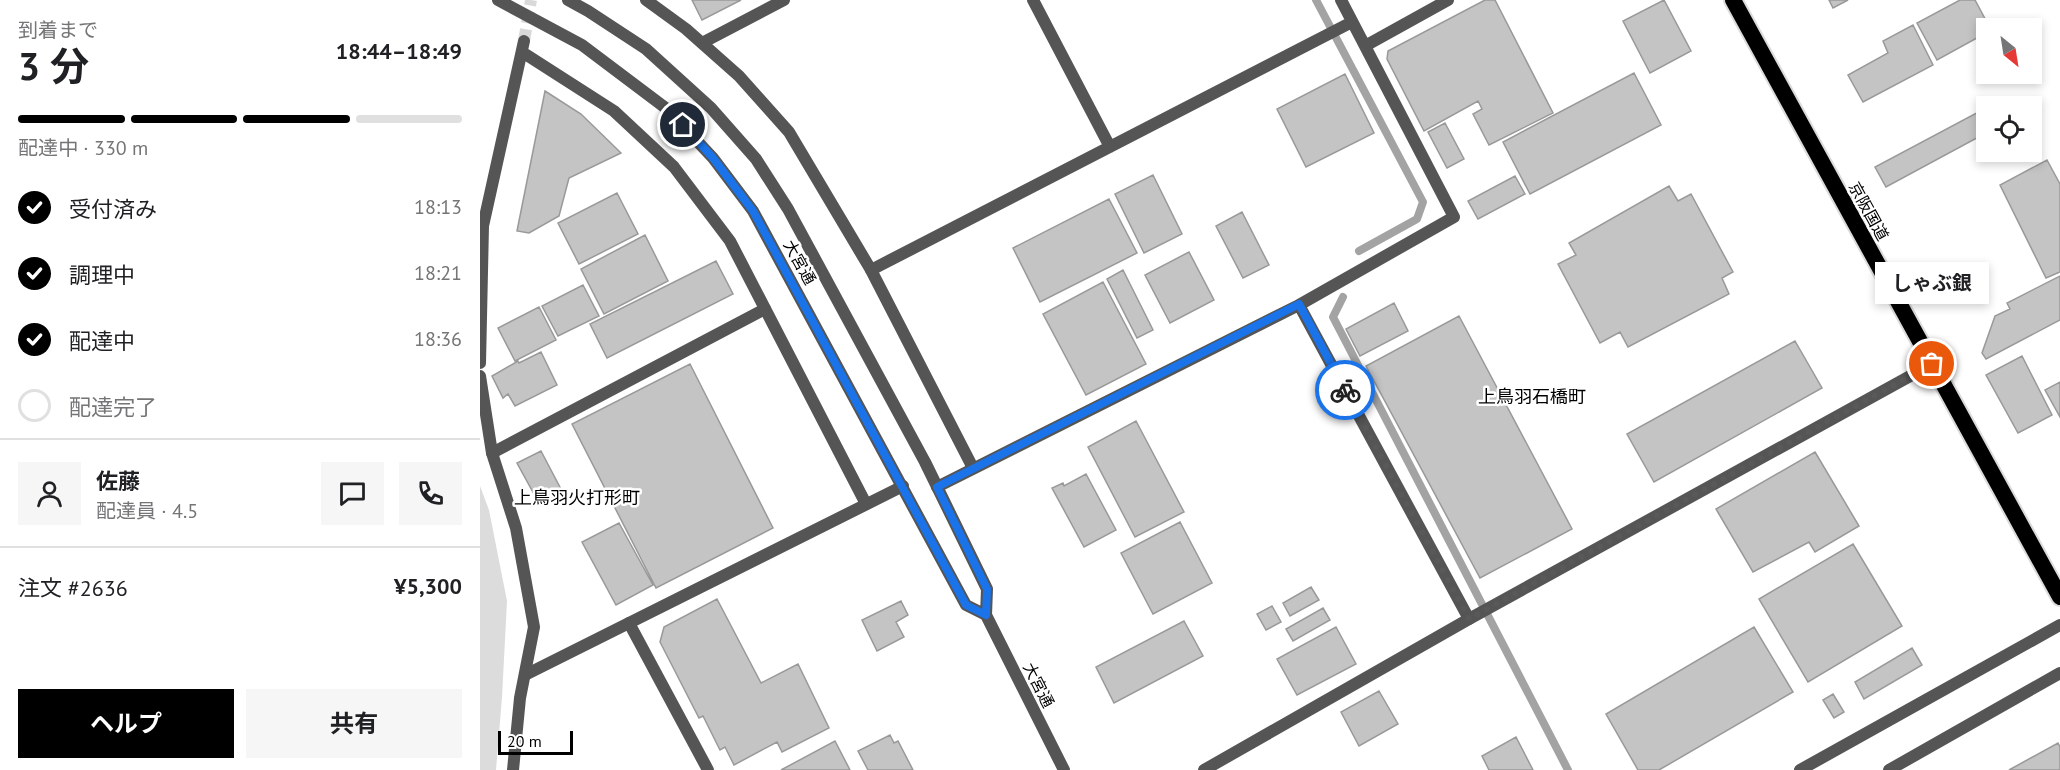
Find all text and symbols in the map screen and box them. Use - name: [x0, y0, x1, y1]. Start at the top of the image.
- text: 到着まで: [18, 17, 98, 43]
- north arrow: [1976, 18, 2042, 84]
- map controls: [1976, 18, 2042, 162]
- text: 18:44–18:49: [336, 37, 462, 65]
- text: 3 分: [18, 40, 89, 91]
- button: locate: [1976, 96, 2042, 162]
- pin: [657, 99, 708, 150]
- icon: home: [666, 108, 699, 141]
- text: 配達中 · 330 m: [18, 135, 148, 161]
- street label: 京阪国道: [1845, 178, 1893, 244]
- icon: check: [18, 191, 51, 224]
- text: 18:13: [414, 194, 462, 220]
- text: 受付済み: [69, 195, 157, 223]
- street label: 大宮通: [780, 236, 820, 288]
- icon: check: [18, 257, 51, 290]
- text: 18:21: [414, 260, 462, 286]
- text: 調理中: [69, 261, 135, 289]
- callout: しゃぶ銀: [1875, 262, 1989, 304]
- text: しゃぶ銀: [1892, 270, 1972, 296]
- icon: check: [18, 323, 51, 356]
- text: 18:36: [414, 326, 462, 352]
- text: 配達中: [69, 327, 135, 355]
- pin: [1906, 338, 1957, 389]
- icon: bag: [1915, 347, 1948, 380]
- courier: [1315, 360, 1375, 420]
- icon: bike: [1329, 374, 1362, 407]
- district label: 上鳥羽石橋町: [1478, 385, 1586, 408]
- text: 配達完了: [69, 393, 157, 421]
- button: person: [18, 462, 81, 525]
- button: chat: [321, 462, 384, 525]
- button: phone: [399, 462, 462, 525]
- text: 佐藤: [96, 467, 140, 495]
- district label: 上鳥羽火打形町: [514, 486, 640, 509]
- text: 配達員 · 4.5: [96, 498, 198, 524]
- text: ¥5,300: [394, 572, 462, 600]
- text: 注文 #2636: [18, 574, 128, 602]
- street label: 大宮通: [1019, 659, 1059, 711]
- button: ヘルプ: [18, 689, 234, 758]
- button: 共有: [246, 689, 462, 758]
- scale bar: [498, 728, 573, 756]
- text: 20 m: [507, 731, 542, 751]

